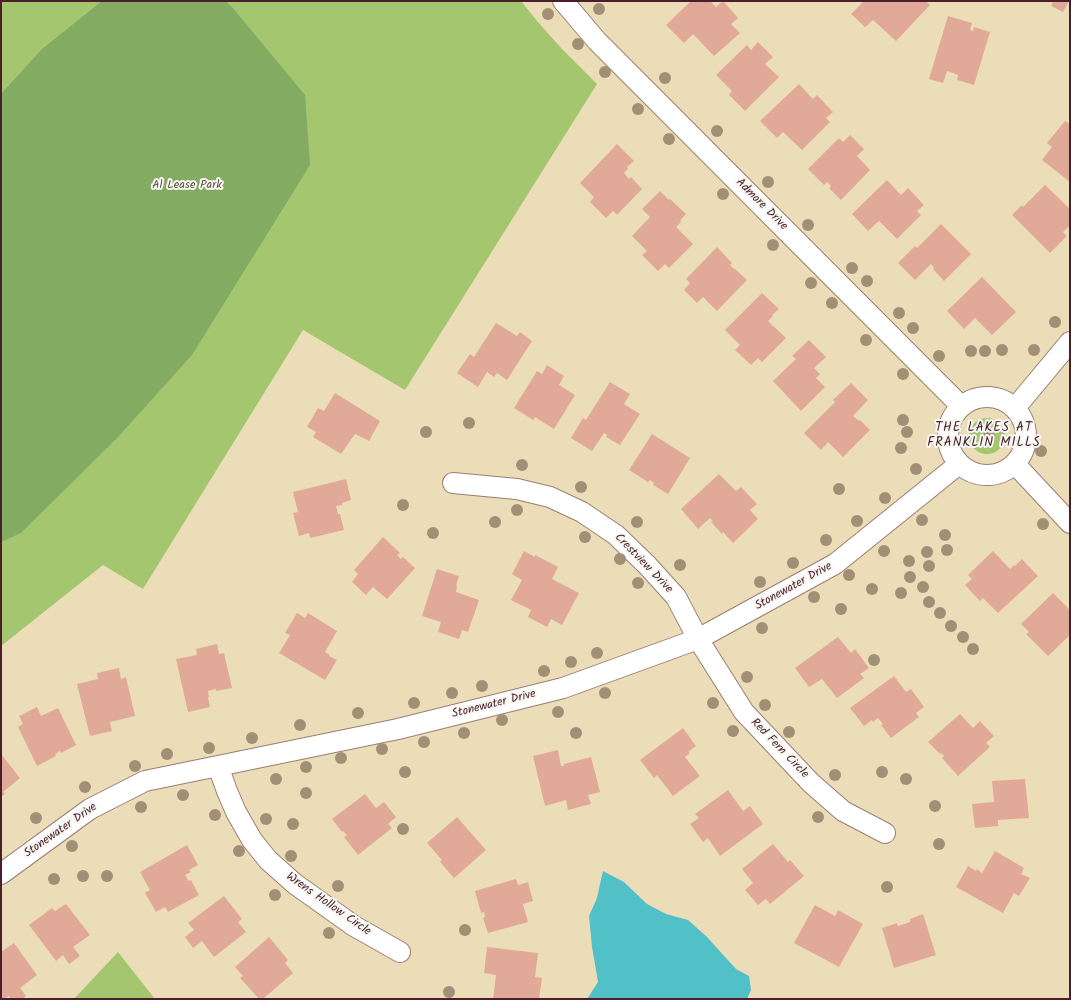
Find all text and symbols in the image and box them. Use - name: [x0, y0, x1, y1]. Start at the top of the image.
- street label: Admore Drive: [732, 176, 790, 234]
- park label: Al Lease Park: [152, 179, 222, 193]
- district label: THE LAKES AT FRANKLIN MILLS: [927, 421, 1041, 452]
- street label: Crestview Drive: [611, 531, 675, 597]
- street label: Stonewater Drive: [753, 560, 835, 614]
- street label: Stonewater Drive: [451, 688, 537, 722]
- street label: Red Fern Circle: [747, 716, 811, 782]
- street label: Stonewater Drive: [22, 800, 100, 862]
- street label: Wrens Hollow Circle: [283, 870, 373, 940]

